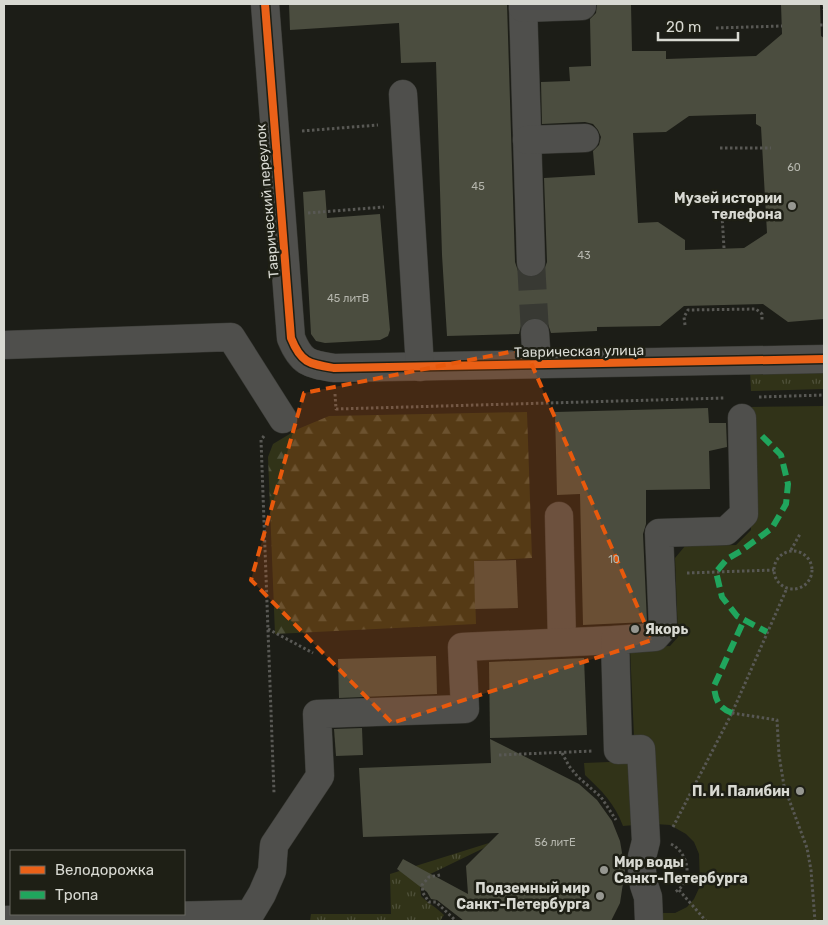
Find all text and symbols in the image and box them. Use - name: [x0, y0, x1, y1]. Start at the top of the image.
- scale bar: [658, 10, 738, 42]
- text: 20 m: [666, 18, 701, 36]
- street label: Таврический переулок: [252, 123, 283, 279]
- house number: 60: [787, 161, 801, 174]
- house number: 45: [471, 180, 485, 193]
- place label: Музей истории телефона: [674, 190, 782, 223]
- marker: Музей истории телефона: [786, 200, 798, 212]
- house number: 43: [577, 249, 591, 262]
- house number: 45 литВ: [327, 292, 369, 305]
- street label: Таврическая улица: [514, 342, 644, 361]
- house number: 10: [608, 553, 620, 566]
- place label: Якорь: [645, 621, 688, 638]
- marker: Якорь: [629, 623, 641, 635]
- place label: П. И. Палибин: [692, 783, 790, 800]
- marker: П. И. Палибин: [794, 785, 806, 797]
- house number: 56 литЕ: [534, 836, 576, 849]
- legend: [10, 850, 185, 915]
- place label: Мир воды Санкт-Петербурга: [614, 854, 748, 887]
- text: Велодорожка: [55, 861, 154, 879]
- marker: Мир воды Санкт-Петербурга: [598, 864, 610, 876]
- place label: Подземный мир Санкт-Петербурга: [456, 880, 590, 913]
- text: Тропа: [55, 886, 98, 904]
- marker: Подземный мир Санкт-Петербурга: [594, 890, 606, 902]

